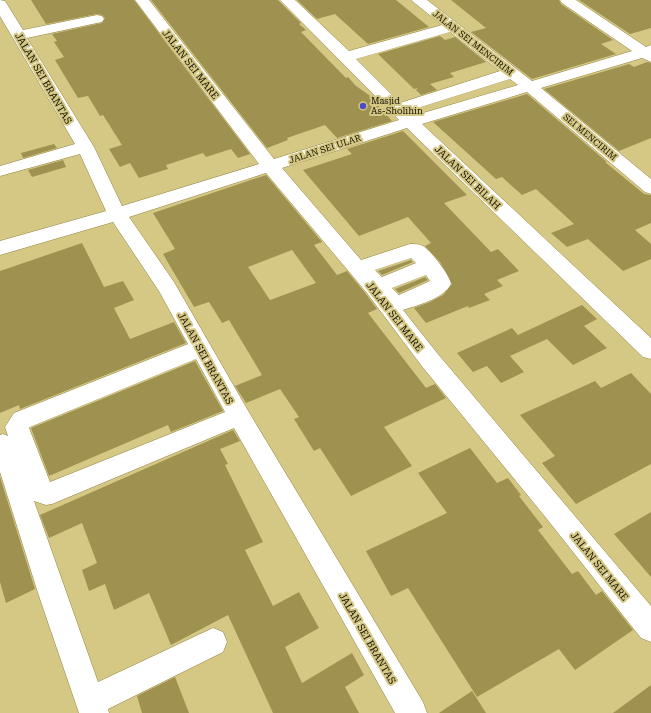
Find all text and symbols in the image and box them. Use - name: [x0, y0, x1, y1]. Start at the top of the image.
- street label: JALAN SEI MENCIRIM: [431, 9, 515, 78]
- street label: JALAN SEI MARE: [160, 27, 221, 101]
- street label: JALAN SEI BRANTAS: [13, 31, 74, 126]
- place label: Masjid As-Sholihin: [371, 96, 423, 116]
- marker: Masjid As-Sholihin: [358, 101, 368, 111]
- street label: SEI MENCIRIM: [561, 112, 619, 163]
- street label: JALAN SEI ULAR: [288, 132, 363, 165]
- street label: JALAN SEI BILAH: [433, 143, 503, 212]
- street label: JALAN SEI MARE: [364, 279, 425, 353]
- street label: JALAN SEI BRANTAS: [176, 310, 235, 406]
- street label: JALAN SEI MARE: [569, 530, 631, 603]
- street label: JALAN SEI BRANTAS: [337, 591, 398, 686]

